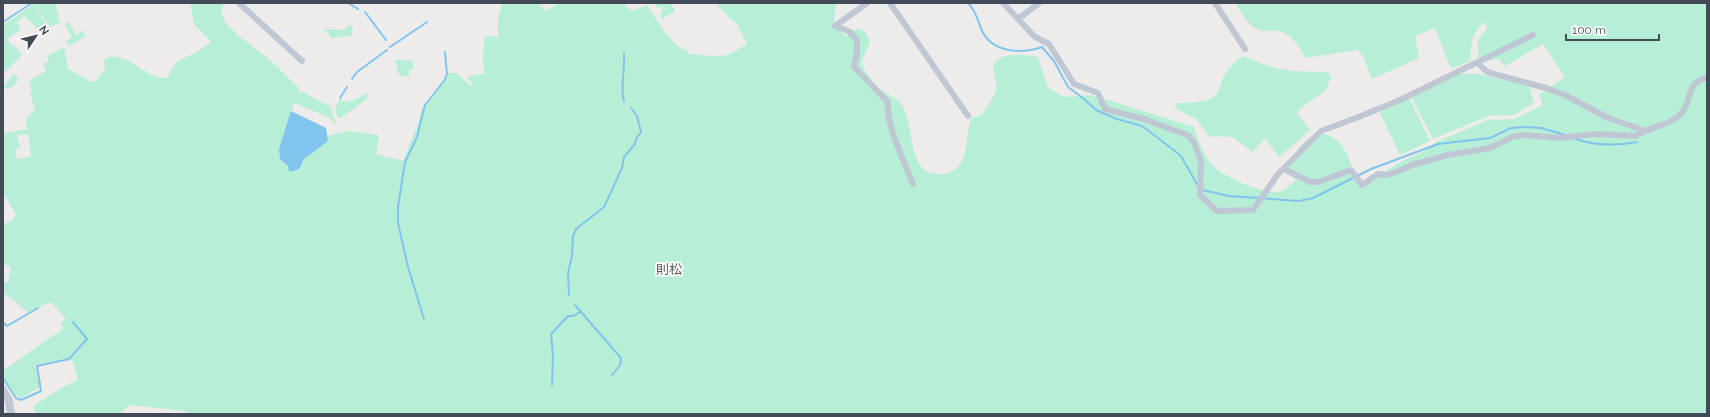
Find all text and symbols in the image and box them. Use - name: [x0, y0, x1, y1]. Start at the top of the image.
- north arrow: [16, 16, 56, 56]
- scale bar: [1566, 16, 1659, 42]
- text: N: [36, 23, 52, 38]
- text: 100 m: [1572, 23, 1606, 37]
- district label: 則松: [656, 262, 682, 277]

